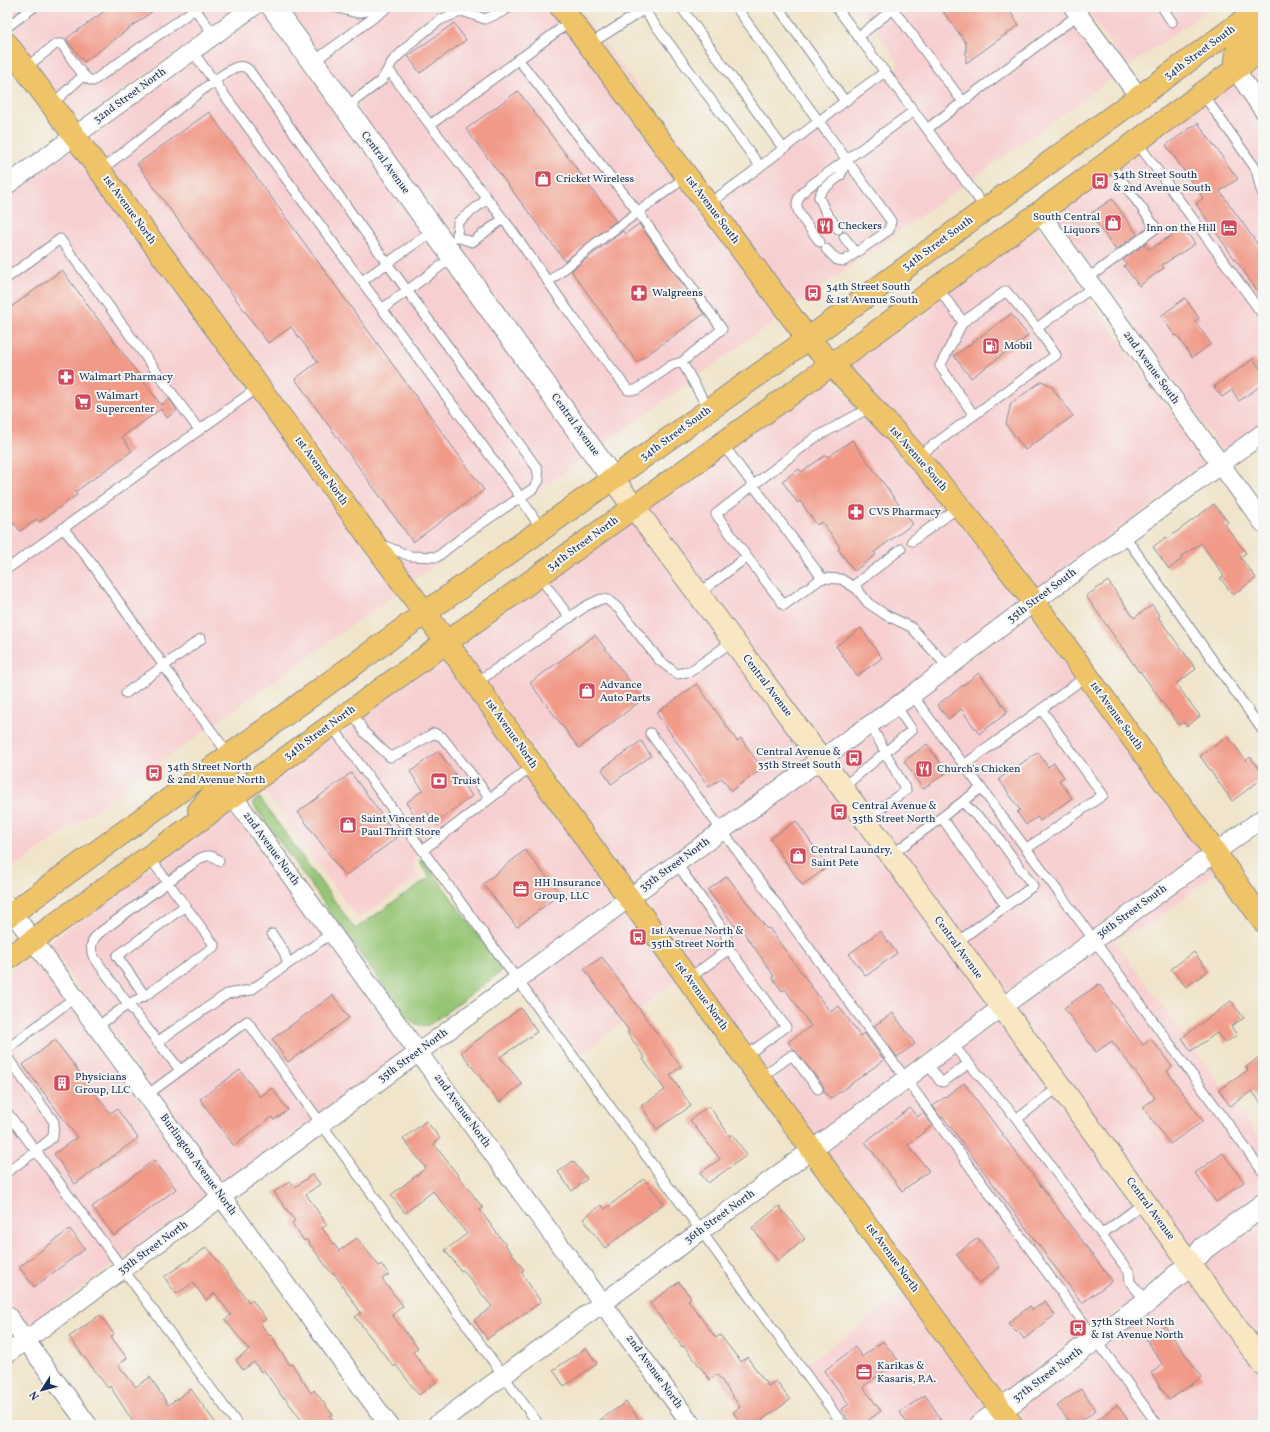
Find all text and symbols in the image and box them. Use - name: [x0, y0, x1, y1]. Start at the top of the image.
- street label: 34th Street South: [1161, 22, 1239, 84]
- street label: 32nd Street North: [91, 64, 170, 128]
- street label: Central Avenue: [357, 128, 413, 198]
- place label: 34th Street South & 2nd Avenue South: [1113, 168, 1211, 196]
- shop icon: Cricket Wireless: [533, 169, 553, 189]
- bus stop icon: 34th Street South & 2nd Avenue South: [1090, 171, 1110, 191]
- street label: 1st Avenue North: [99, 172, 160, 248]
- place label: Cricket Wireless: [556, 172, 635, 187]
- street label: 1st Avenue South: [681, 173, 743, 248]
- place label: South Central Liquors: [1033, 210, 1100, 238]
- street label: 34th Street South: [899, 213, 977, 275]
- shop icon: South Central Liquors: [1103, 213, 1123, 233]
- restaurant icon: Checkers: [815, 216, 835, 236]
- hotel icon: Inn on the Hill: [1219, 218, 1239, 238]
- place label: Checkers: [838, 219, 882, 234]
- place label: Inn on the Hill: [1146, 221, 1216, 236]
- place label: 34th Street South & 1st Avenue South: [826, 280, 919, 308]
- pharmacy icon: Walgreens: [629, 283, 649, 303]
- bus stop icon: 34th Street South & 1st Avenue South: [803, 283, 823, 303]
- place label: Walgreens: [652, 286, 703, 301]
- street label: 2nd Avenue South: [1119, 328, 1183, 408]
- fuel station icon: Mobil: [981, 336, 1001, 356]
- place label: Mobil: [1004, 339, 1032, 354]
- pharmacy icon: Walmart Pharmacy: [56, 367, 76, 387]
- place label: Walmart Pharmacy: [79, 370, 173, 385]
- place label: Walmart Supercenter: [96, 389, 155, 417]
- street label: Central Avenue: [547, 390, 603, 460]
- supermarket icon: Walmart Supercenter: [73, 392, 93, 412]
- street label: 34th Street South: [637, 403, 715, 465]
- street label: 1st Avenue South: [886, 423, 951, 495]
- street label: 1st Avenue North: [291, 433, 352, 509]
- pharmacy icon: CVS Pharmacy: [846, 502, 866, 522]
- place label: CVS Pharmacy: [869, 505, 941, 520]
- street label: 34th Street North: [544, 513, 622, 575]
- street label: 35th Street South: [1004, 565, 1080, 627]
- street label: Central Avenue: [739, 652, 795, 720]
- place label: Advance Auto Parts: [600, 678, 651, 706]
- street label: 1st Avenue South: [1086, 679, 1146, 754]
- shop icon: Advance Auto Parts: [577, 681, 597, 701]
- street label: 1st Avenue North: [481, 696, 541, 772]
- street label: 34th Street North: [281, 702, 359, 764]
- place label: Central Avenue & 35th Street South: [756, 745, 841, 773]
- bus stop icon: Central Avenue & 35th Street South: [844, 748, 864, 768]
- restaurant icon: Church's Chicken: [914, 759, 934, 779]
- place label: 34th Street North & 2nd Avenue North: [167, 760, 266, 788]
- place label: Church's Chicken: [937, 762, 1021, 777]
- bus stop icon: 34th Street North & 2nd Avenue North: [144, 763, 164, 783]
- bank icon: Truist: [429, 771, 449, 791]
- place label: Truist: [452, 774, 481, 789]
- place label: Central Avenue & 35th Street North: [852, 799, 937, 827]
- bus stop icon: Central Avenue & 35th Street North: [829, 802, 849, 822]
- street label: 2nd Avenue North: [239, 809, 303, 889]
- place label: Saint Vincent de Paul Thrift Store: [361, 812, 440, 840]
- shop icon: Saint Vincent de Paul Thrift Store: [338, 815, 358, 835]
- street label: 35th Street North: [637, 834, 714, 896]
- place label: Central Laundry, Saint Pete: [811, 843, 893, 871]
- shop icon: Central Laundry, Saint Pete: [788, 846, 808, 866]
- place label: HH Insurance Group, LLC: [534, 876, 601, 904]
- office icon: HH Insurance Group, LLC: [511, 879, 531, 899]
- street label: 36th Street South: [1094, 881, 1171, 943]
- street label: Central Avenue: [930, 913, 986, 983]
- place label: 1st Avenue North & 35th Street North: [651, 924, 744, 952]
- bus stop icon: 1st Avenue North & 35th Street North: [628, 927, 648, 947]
- street label: 1st Avenue North: [671, 958, 732, 1034]
- street label: 35th Street North: [375, 1025, 452, 1087]
- place label: Physicians Group, LLC: [75, 1070, 130, 1098]
- street label: 2nd Avenue North: [430, 1071, 494, 1151]
- building icon: Physicians Group, LLC: [52, 1073, 72, 1093]
- street label: Burlington Avenue North: [156, 1111, 240, 1219]
- street label: Central Avenue: [1122, 1174, 1178, 1244]
- street label: 36th Street North: [682, 1186, 759, 1248]
- street label: 35th Street North: [115, 1217, 192, 1279]
- street label: 1st Avenue North: [862, 1220, 923, 1296]
- place label: 37th Street North & 1st Avenue North: [1091, 1315, 1184, 1343]
- bus stop icon: 37th Street North & 1st Avenue North: [1068, 1318, 1088, 1338]
- street label: 2nd Avenue North: [622, 1332, 686, 1412]
- street label: 37th Street North: [1010, 1344, 1086, 1406]
- place label: Karikas & Kasaris, P.A.: [877, 1359, 936, 1387]
- office icon: Karikas & Kasaris, P.A.: [854, 1362, 874, 1382]
- north arrow: [22, 1370, 62, 1410]
- text: N: [27, 1387, 44, 1403]

